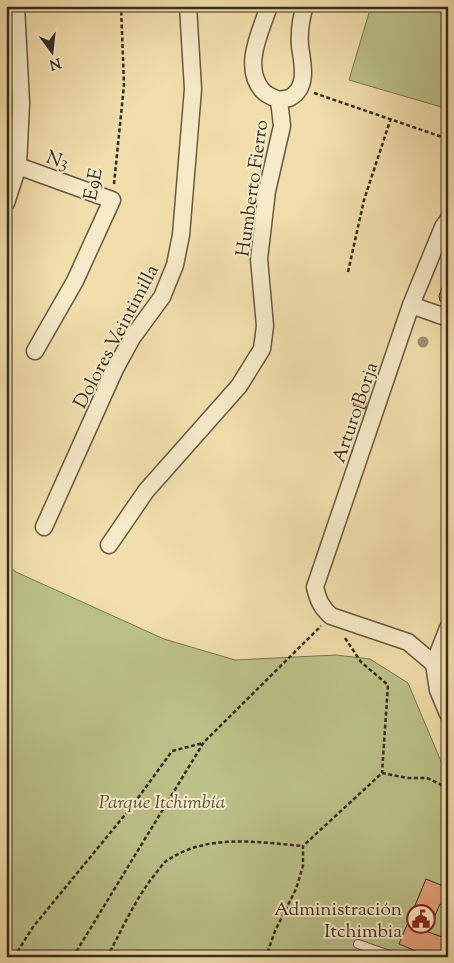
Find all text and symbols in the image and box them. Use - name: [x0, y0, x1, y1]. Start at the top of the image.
- north arrow: [28, 28, 78, 78]
- text: N: [47, 52, 63, 74]
- street label: Humberto Fierro: [231, 118, 276, 258]
- street label: N3: [42, 145, 72, 178]
- street label: E9E: [78, 166, 111, 203]
- street label: Dolores Veintimilla: [68, 260, 167, 414]
- street label: Arturo Borja: [327, 359, 386, 467]
- park label: Parque Itchimbía: [99, 790, 225, 817]
- place label: Administración Itchimbia: [274, 897, 402, 946]
- public building icon: Administración Itchimbia: [406, 904, 436, 934]

